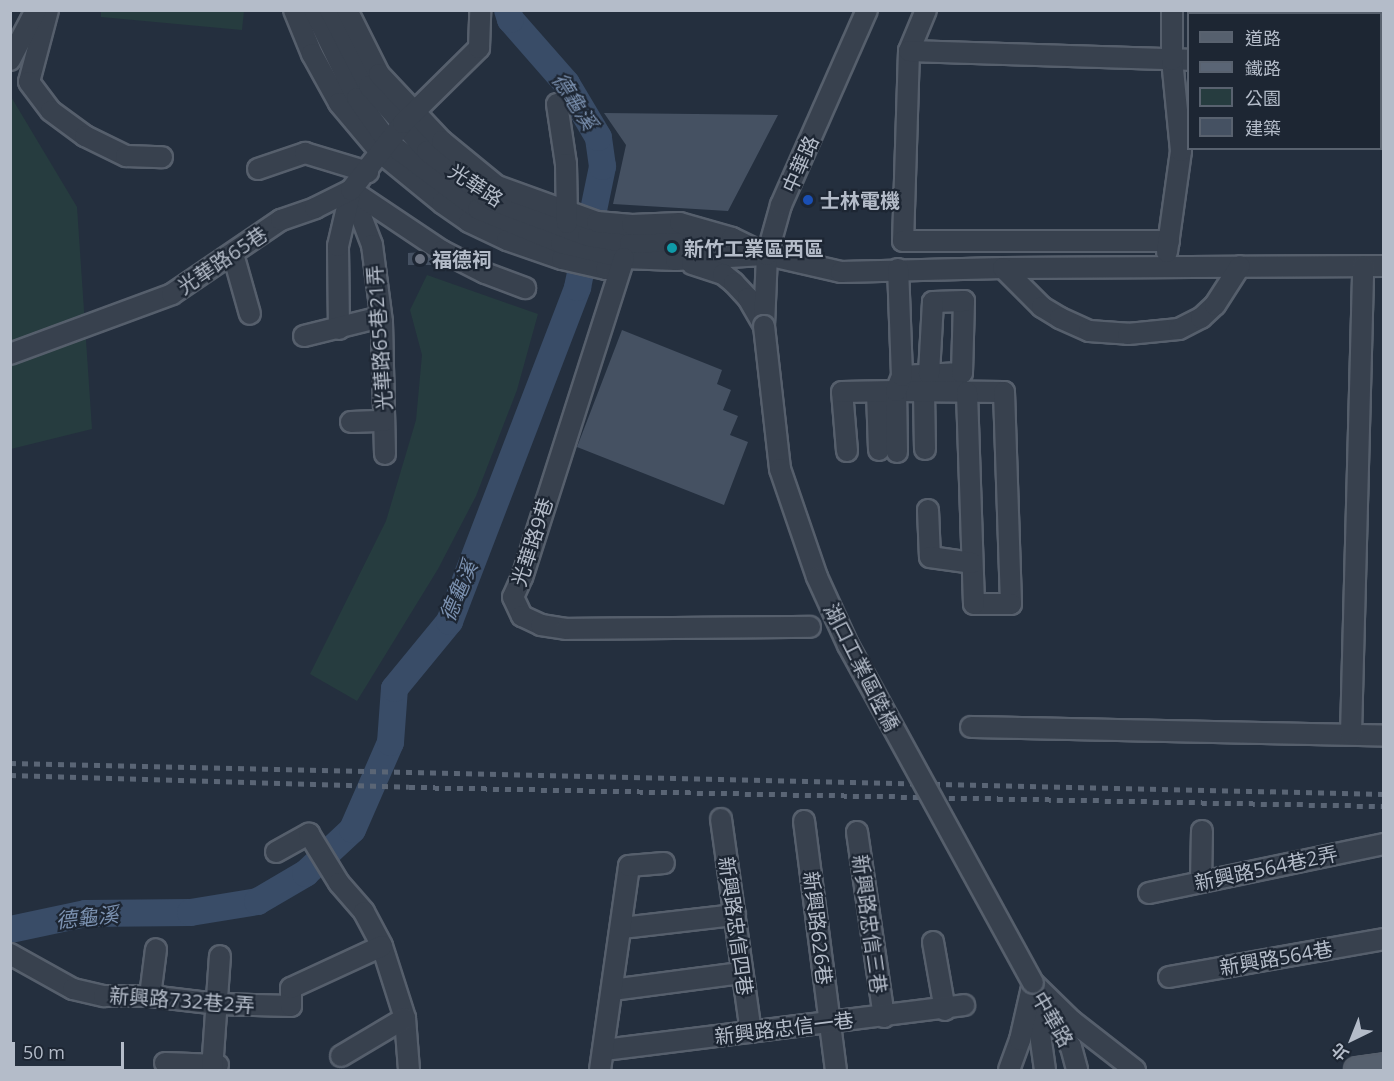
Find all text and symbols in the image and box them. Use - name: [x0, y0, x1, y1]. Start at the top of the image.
- legend: [1187, 12, 1382, 150]
- text: 道路: [1245, 26, 1281, 50]
- text: 鐵路: [1245, 56, 1281, 80]
- water label: 德龜溪: [547, 68, 603, 134]
- text: 公園: [1245, 86, 1281, 110]
- text: 建築: [1245, 116, 1281, 140]
- street label: 中華路: [777, 132, 823, 196]
- street label: 光華路: [444, 159, 508, 211]
- place label: 士林電機: [820, 188, 900, 212]
- marker: 士林電機: [801, 193, 815, 207]
- street label: 光華路65巷: [173, 221, 271, 299]
- place label: 新竹工業區西區: [684, 236, 824, 260]
- marker: 新竹工業區西區: [665, 241, 679, 255]
- place label: 福德祠: [432, 247, 492, 271]
- marker: 福德祠: [413, 252, 427, 266]
- street label: 光華路65巷21弄: [362, 264, 396, 412]
- street label: 光華路9巷: [506, 495, 558, 589]
- water label: 德龜溪: [434, 557, 482, 625]
- street label: 湖口工業區陸橋: [820, 599, 904, 735]
- street label: 新興路564巷2弄: [1192, 841, 1340, 895]
- street label: 新興路忠信三巷: [848, 853, 892, 995]
- street label: 新興路忠信四巷: [714, 855, 758, 997]
- street label: 新興路626巷: [799, 870, 837, 986]
- water label: 德龜溪: [54, 901, 120, 933]
- street label: 新興路564巷: [1218, 936, 1334, 980]
- street label: 新興路732巷2弄: [108, 983, 256, 1017]
- street label: 中華路: [1028, 987, 1078, 1051]
- street label: 新興路忠信一巷: [713, 1008, 855, 1048]
- north arrow: [1322, 1009, 1382, 1069]
- scale bar: [15, 1030, 128, 1068]
- text: 北: [1326, 1039, 1353, 1066]
- text: 50 m: [23, 1040, 65, 1064]

